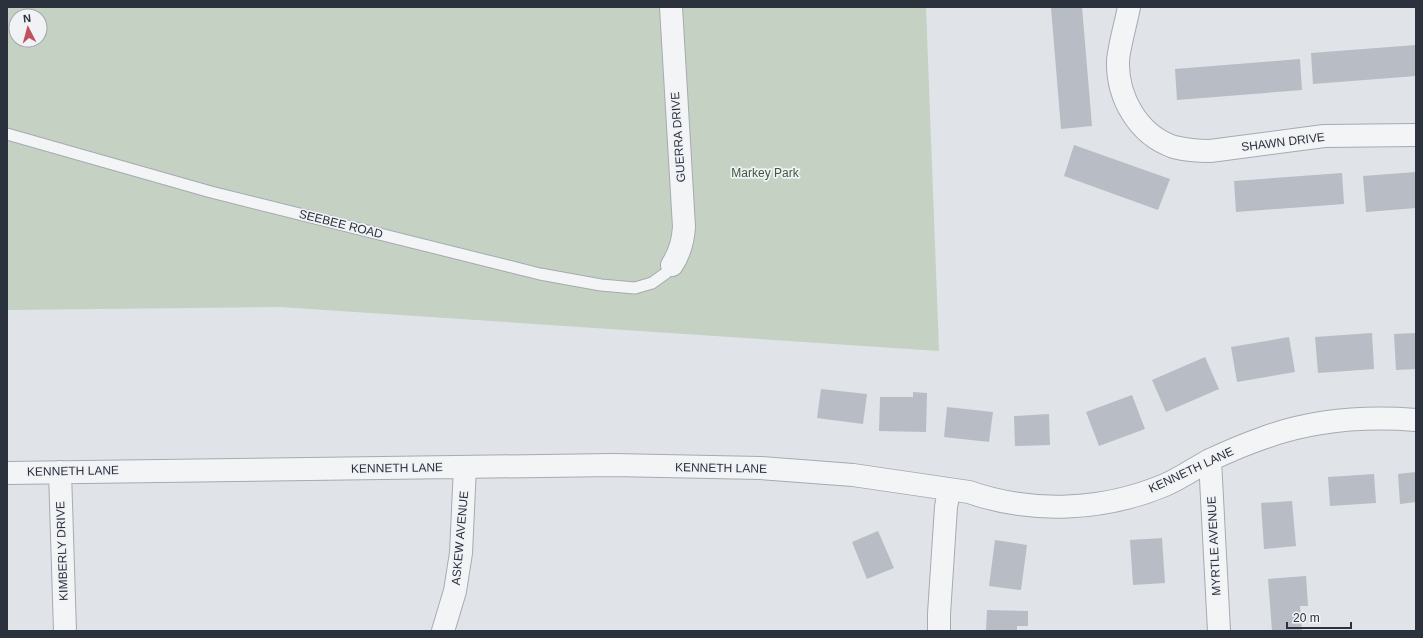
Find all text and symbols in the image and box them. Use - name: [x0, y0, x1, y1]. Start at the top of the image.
- north arrow: [8, 8, 48, 48]
- text: N: [22, 12, 32, 24]
- street label: GUERRA DRIVE: [668, 91, 688, 183]
- street label: SHAWN DRIVE: [1240, 130, 1326, 154]
- park label: Markey Park: [731, 166, 800, 180]
- street label: SEEBEE ROAD: [298, 207, 385, 241]
- street label: KENNETH LANE: [1146, 444, 1236, 496]
- street label: KENNETH LANE: [351, 460, 443, 476]
- street label: KENNETH LANE: [675, 460, 767, 476]
- street label: KENNETH LANE: [27, 463, 119, 479]
- street label: ASKEW AVENUE: [449, 490, 471, 586]
- street label: MYRTLE AVENUE: [1204, 496, 1224, 596]
- street label: KIMBERLY DRIVE: [53, 501, 71, 601]
- scale bar: [1287, 604, 1351, 630]
- text: 20 m: [1293, 611, 1320, 625]

